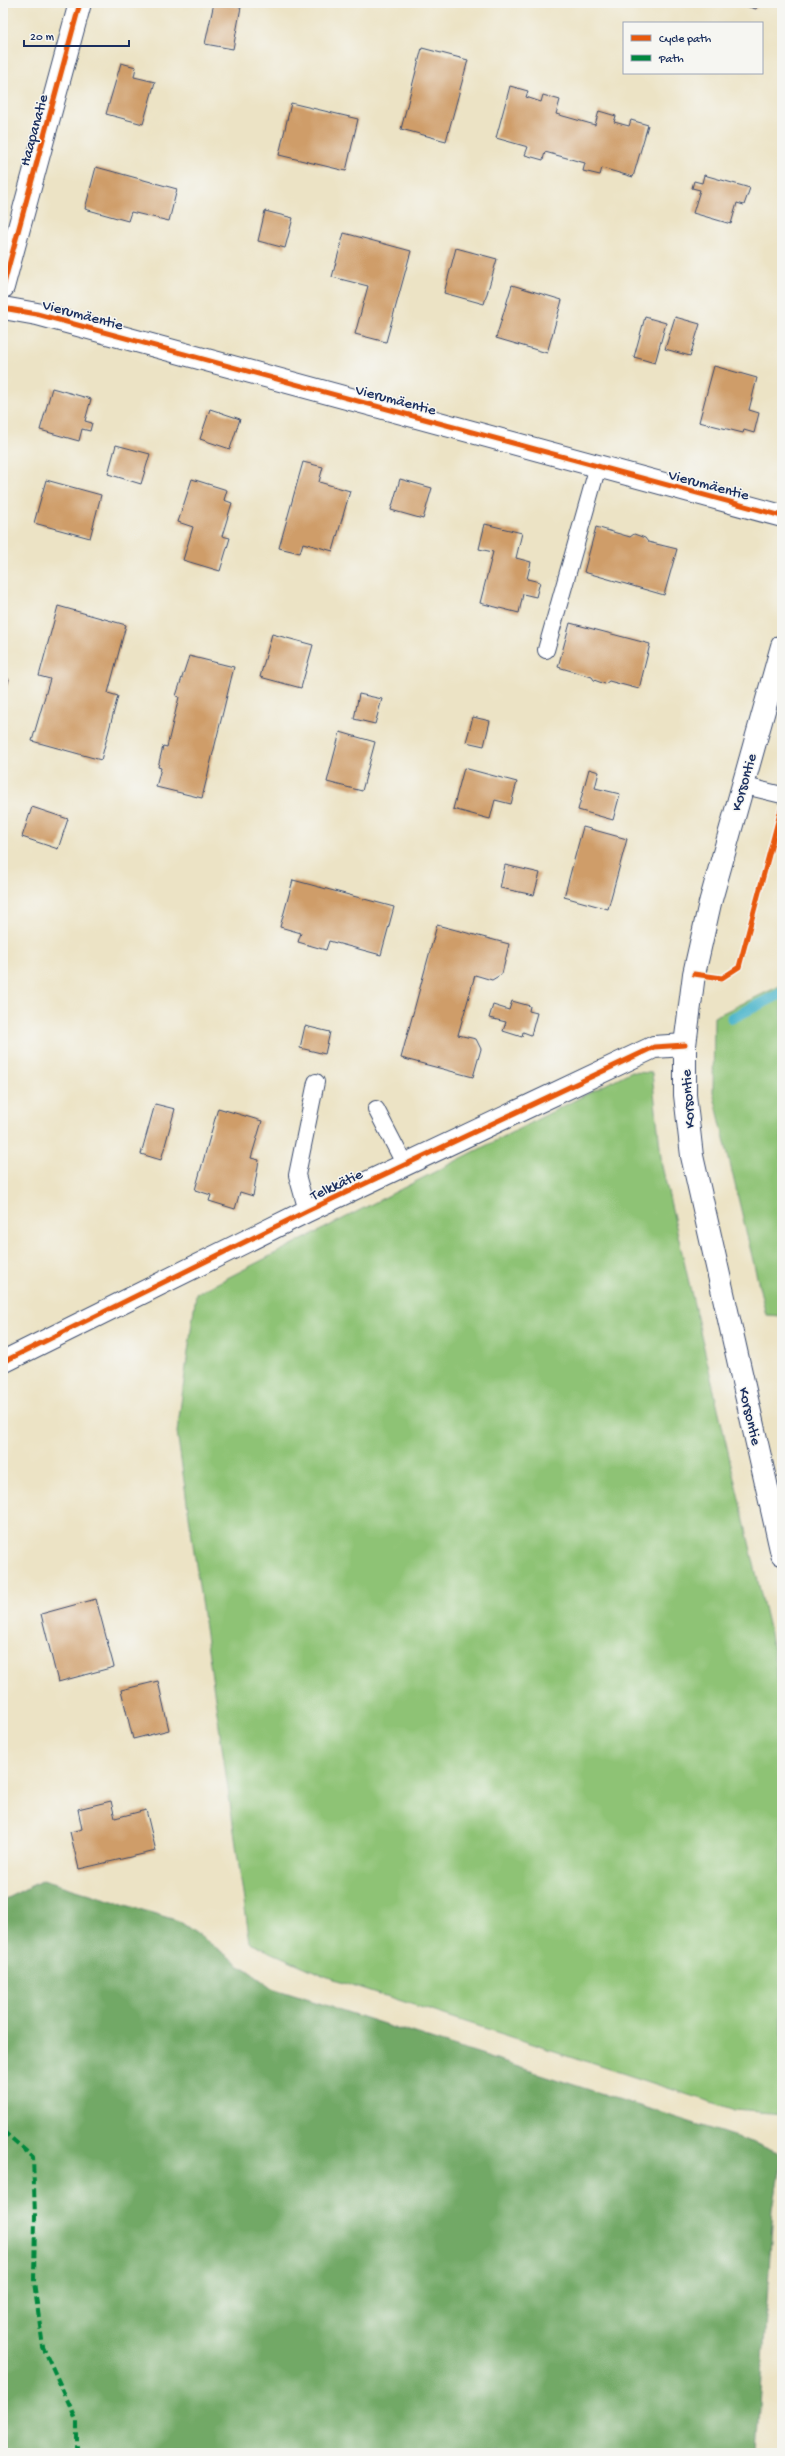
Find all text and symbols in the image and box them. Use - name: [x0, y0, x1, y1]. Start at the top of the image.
- scale bar: [24, 22, 129, 48]
- legend: [623, 22, 763, 74]
- text: 20 m: [30, 31, 55, 45]
- text: Cycle path: [659, 33, 712, 47]
- text: Path: [658, 53, 684, 67]
- street label: Haapanatie: [17, 92, 53, 168]
- street label: Vierumäentie: [39, 296, 125, 335]
- street label: Vierumäentie: [352, 381, 438, 420]
- street label: Vierumäentie: [665, 466, 751, 505]
- street label: Korsontie: [728, 752, 762, 813]
- street label: Korsontie: [678, 1069, 700, 1129]
- street label: Telkkätie: [307, 1166, 366, 1206]
- street label: Korsontie: [734, 1386, 765, 1447]

